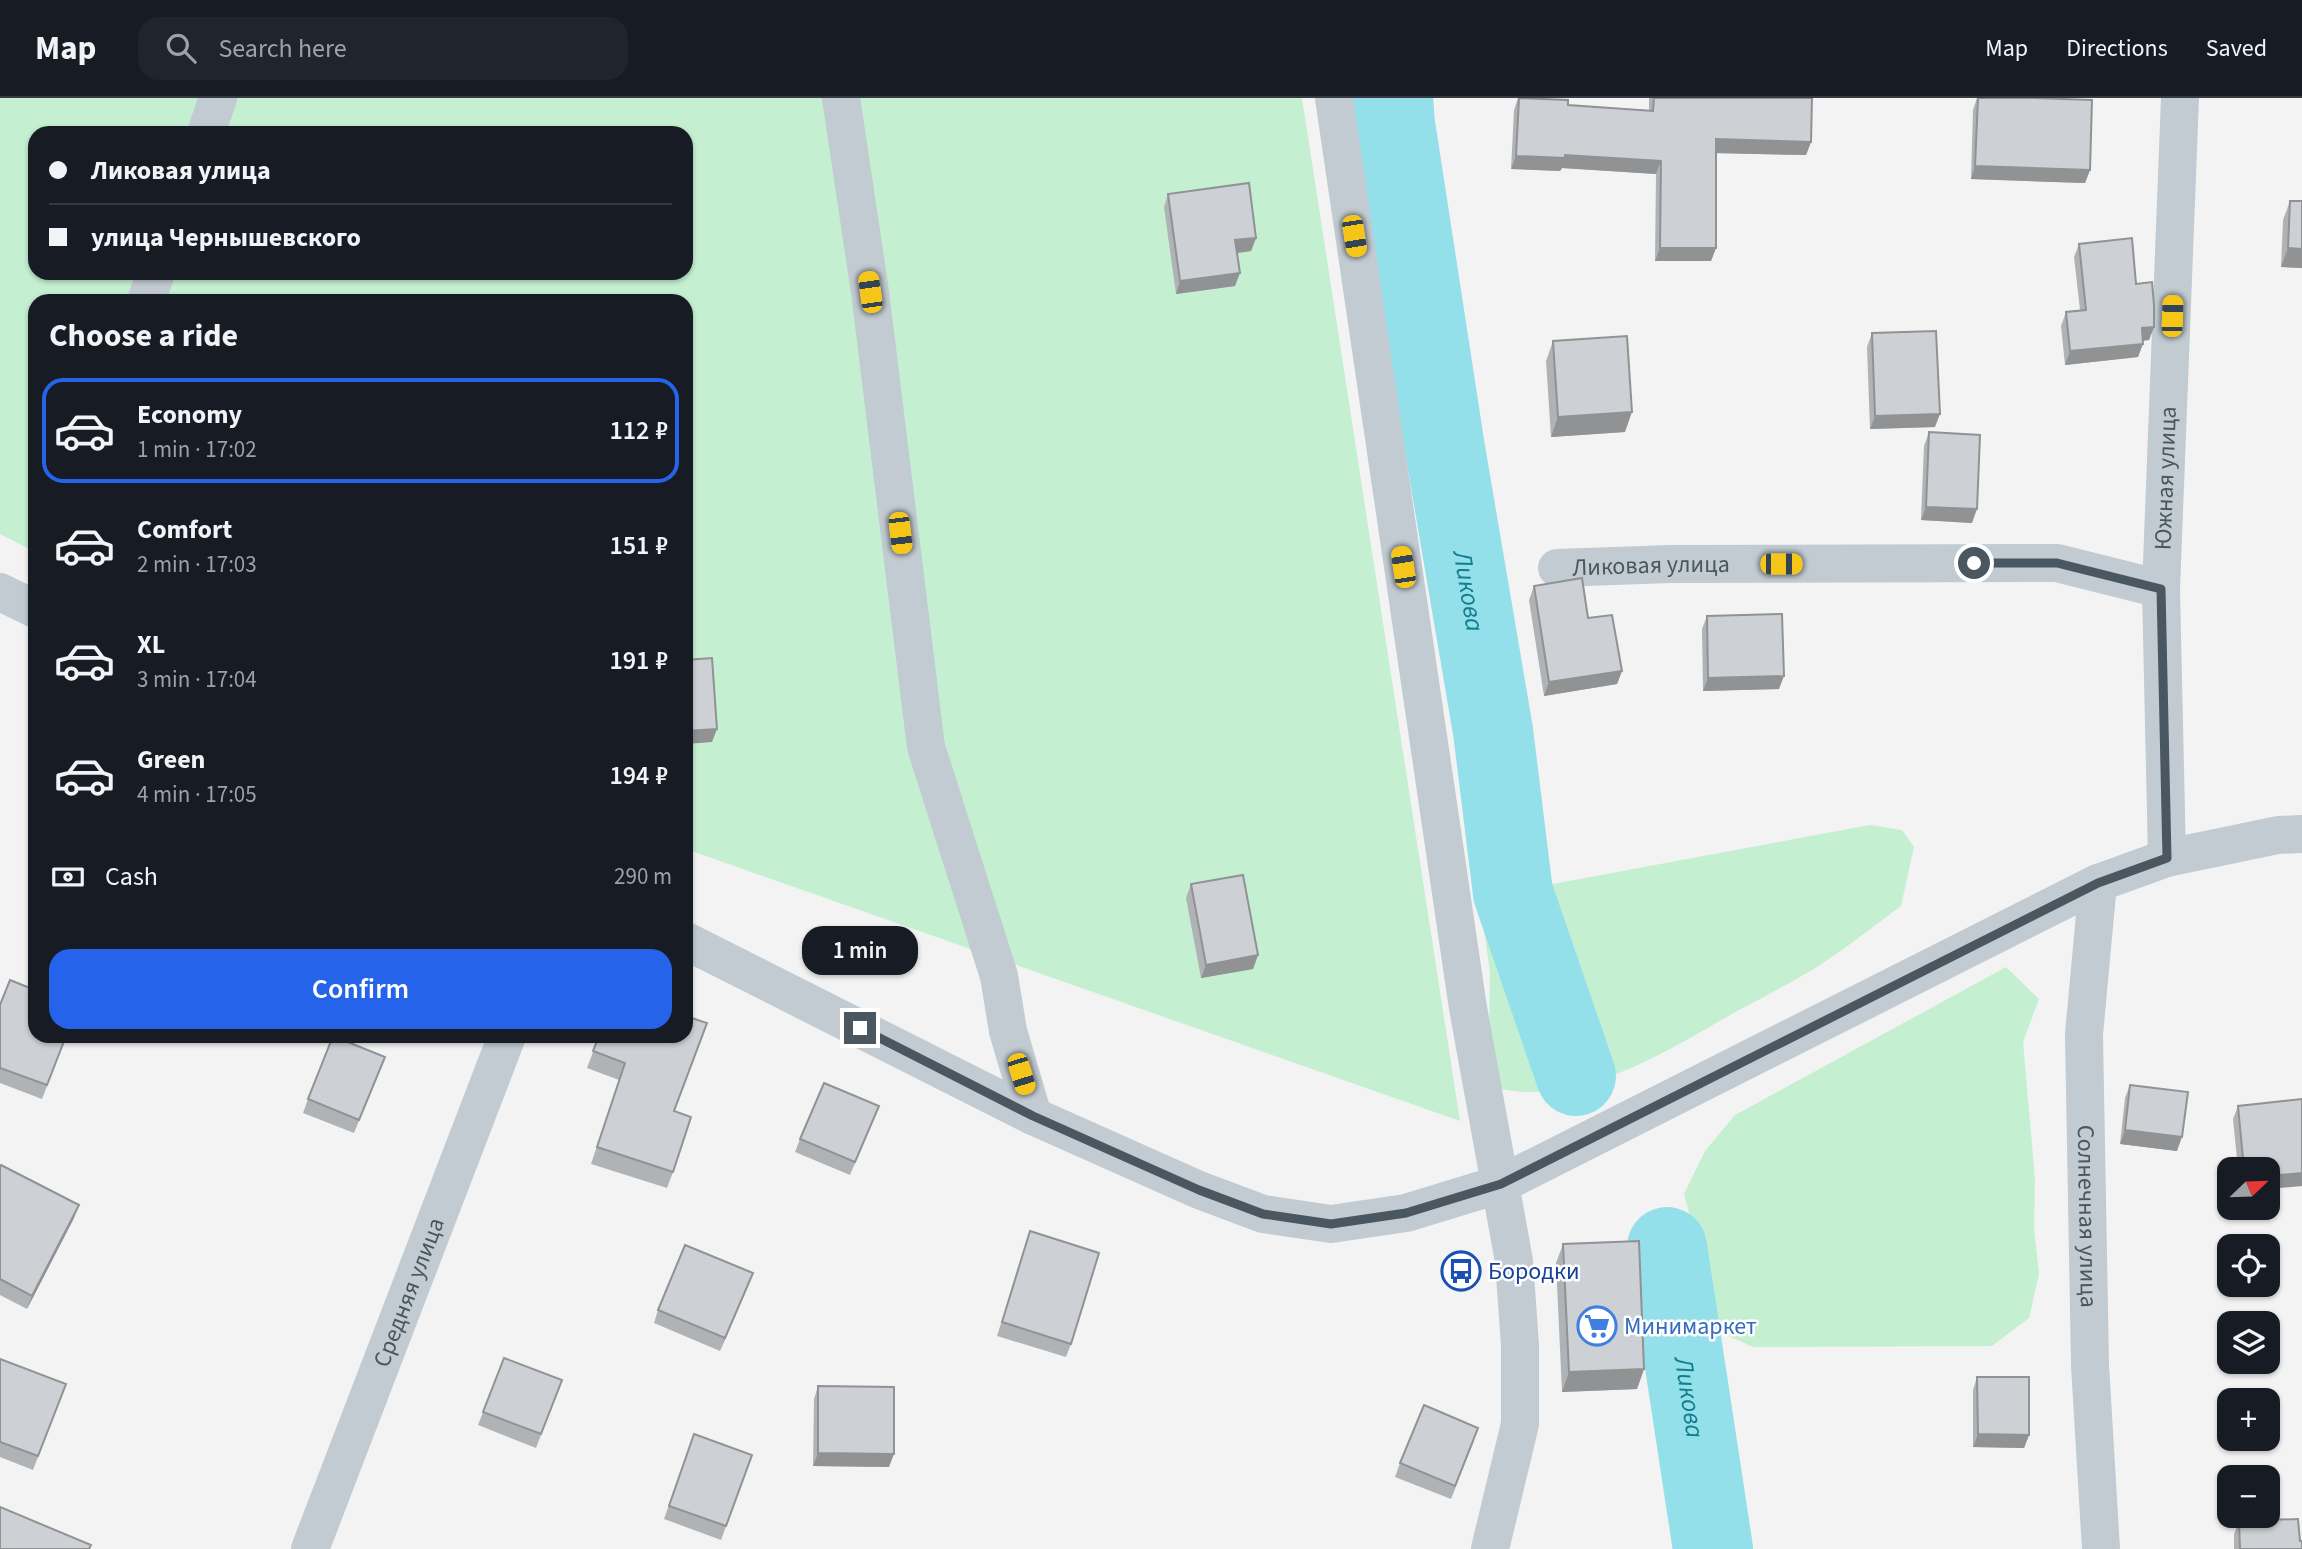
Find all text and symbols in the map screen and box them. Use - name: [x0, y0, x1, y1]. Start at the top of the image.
- search box: [138, 17, 628, 80]
- text: Map: [35, 25, 96, 72]
- icon: search: [162, 29, 200, 67]
- text: Search here: [218, 30, 347, 67]
- text: Map: [1985, 31, 2028, 66]
- text: Directions: [2066, 31, 2168, 66]
- text: Saved: [2206, 31, 2267, 66]
- text: Ликовая улица: [91, 152, 271, 189]
- car: [1341, 214, 1368, 258]
- text: улица Чернышевского: [91, 219, 361, 256]
- car: [857, 270, 884, 314]
- car: [2161, 295, 2184, 337]
- text: Choose a ride: [49, 313, 238, 359]
- text: Economy: [137, 396, 242, 433]
- icon: car: [53, 399, 116, 462]
- street label: Южная улица: [2146, 406, 2186, 551]
- text: 112 ₽: [609, 412, 668, 449]
- text: 1 min · 17:02: [137, 433, 257, 466]
- text: Comfort: [137, 511, 232, 548]
- car: [888, 511, 913, 555]
- icon: car: [53, 514, 116, 577]
- text: 151 ₽: [609, 527, 668, 564]
- car: [1390, 545, 1417, 589]
- water label: Ликова: [1443, 546, 1494, 635]
- street label: Ликовая улица: [1572, 547, 1730, 585]
- route start: [1958, 547, 1990, 579]
- text: 2 min · 17:03: [137, 548, 257, 581]
- car: [1761, 554, 1803, 575]
- text: XL: [137, 626, 165, 663]
- icon: car: [53, 629, 116, 692]
- text: 191 ₽: [609, 642, 668, 679]
- text: 3 min · 17:04: [137, 663, 257, 696]
- text: Green: [137, 741, 205, 778]
- icon: car: [53, 744, 116, 807]
- text: 194 ₽: [609, 757, 668, 794]
- text: 4 min · 17:05: [137, 778, 257, 811]
- icon: cash: [49, 858, 87, 896]
- text: Cash: [105, 858, 158, 895]
- text: 290 m: [614, 860, 672, 893]
- callout: 1 min: [802, 926, 918, 976]
- text: 1 min: [833, 934, 887, 967]
- button: Confirm: [49, 949, 672, 1029]
- route end: [844, 1012, 876, 1044]
- car: [1005, 1051, 1038, 1097]
- street label: Солнечная улица: [2068, 1125, 2106, 1308]
- north arrow: [2217, 1157, 2280, 1220]
- map controls: [2217, 1157, 2280, 1528]
- street label: Средняя улица: [364, 1213, 454, 1372]
- button: locate: [2217, 1234, 2280, 1297]
- bus stop icon: Бородки: [1440, 1250, 1482, 1292]
- place label: Бородки: [1488, 1254, 1580, 1289]
- supermarket icon: Минимаркет: [1576, 1305, 1618, 1347]
- place label: Минимаркет: [1624, 1309, 1757, 1344]
- button: layers: [2217, 1311, 2280, 1374]
- water label: Ликова: [1665, 1352, 1714, 1441]
- button: +: [2217, 1388, 2280, 1451]
- button: −: [2217, 1465, 2280, 1528]

